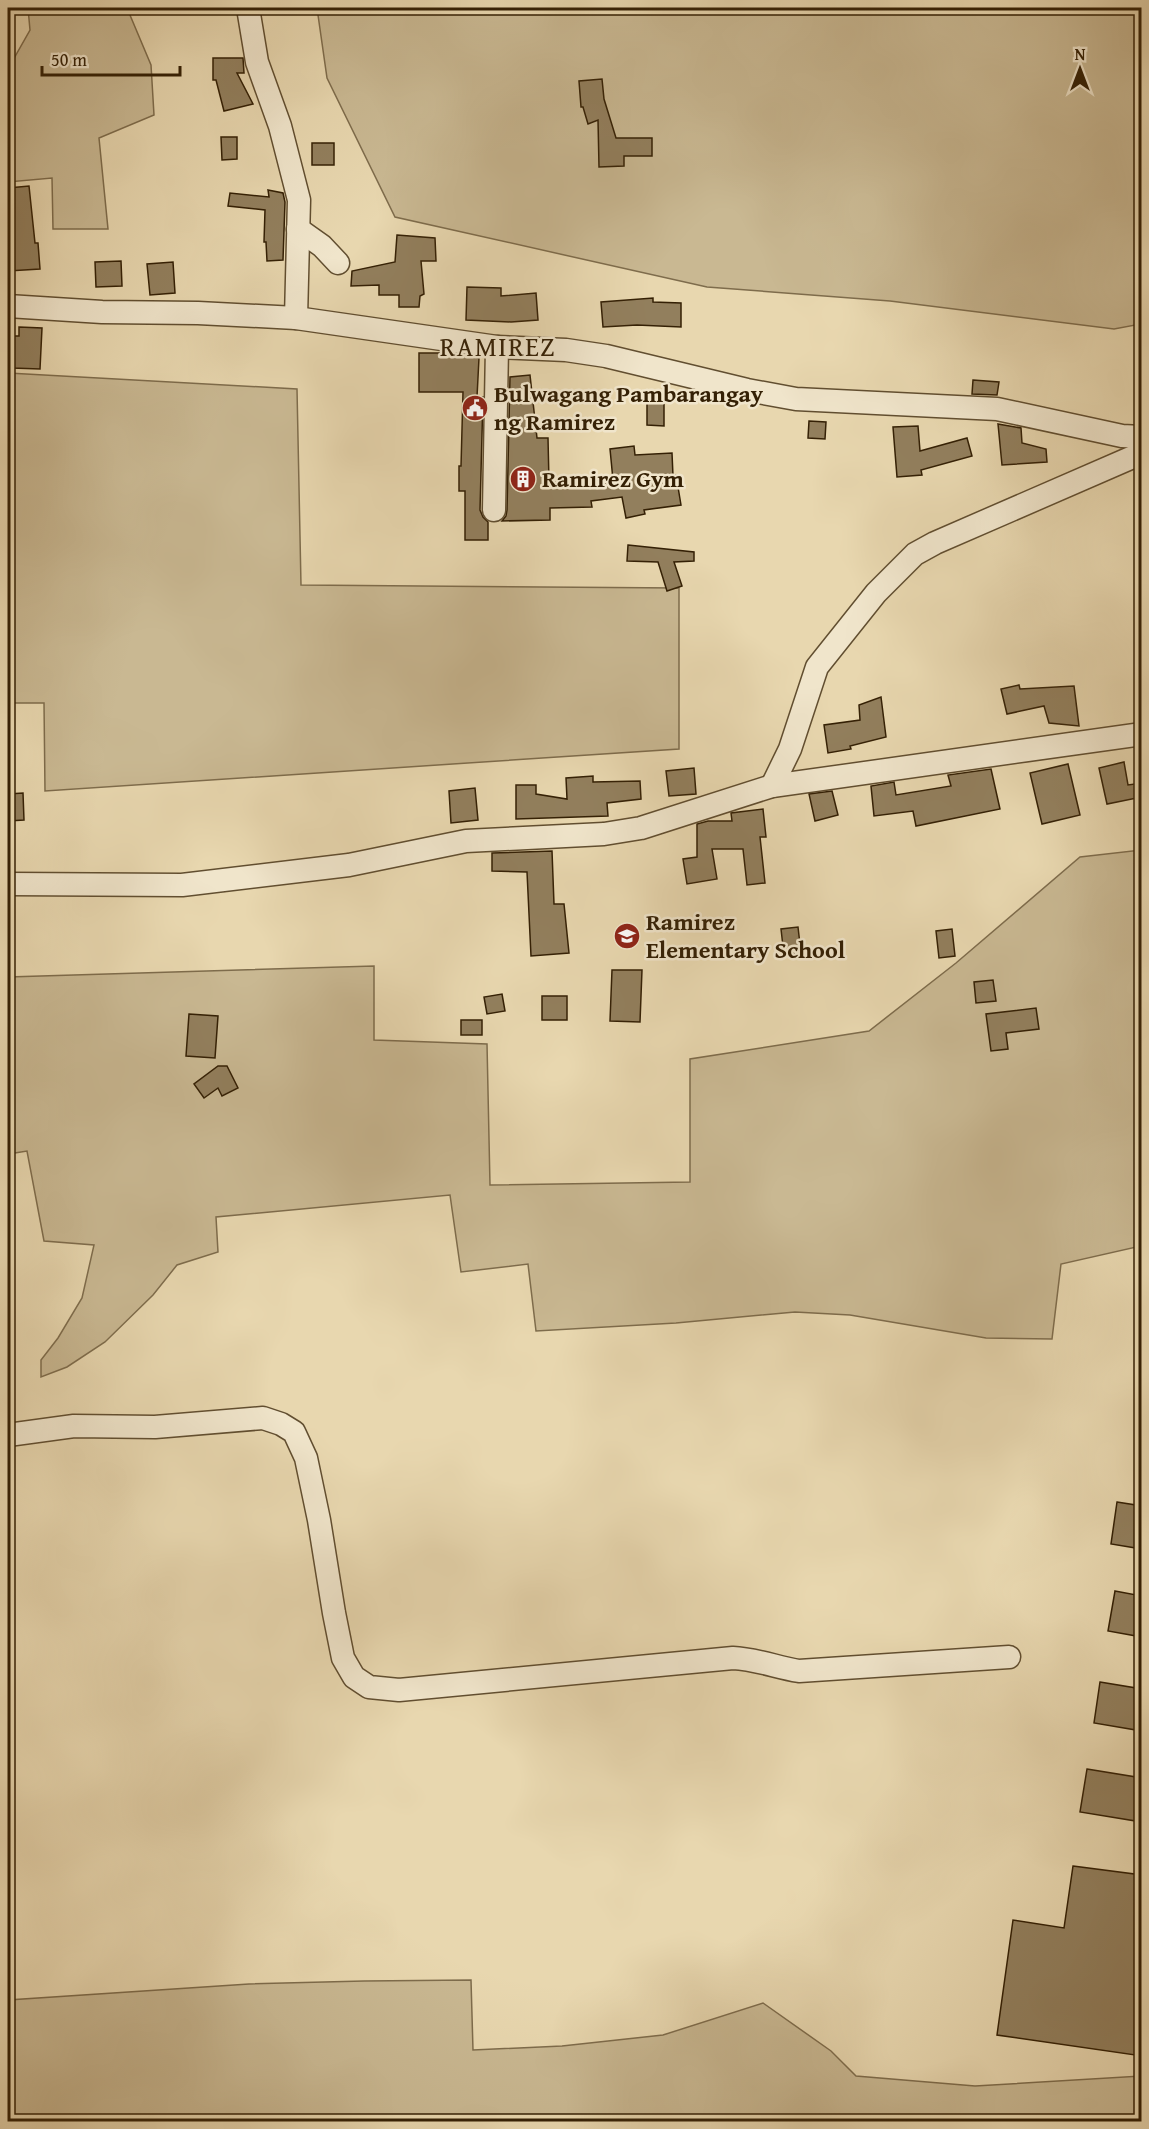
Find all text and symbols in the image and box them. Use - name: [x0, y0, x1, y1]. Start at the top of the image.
- scale bar: [42, 39, 180, 77]
- north arrow: [1050, 39, 1110, 99]
- text: N: [1075, 42, 1086, 66]
- text: 50 m: [51, 46, 87, 73]
- district label: RAMIREZ: [440, 326, 556, 366]
- place label: Bulwagang Pambarangay ng Ramirez: [494, 376, 764, 439]
- public building icon: Bulwagang Pambarangay ng Ramirez: [460, 393, 490, 423]
- place label: Ramirez Gym: [542, 461, 684, 496]
- building icon: Ramirez Gym: [508, 464, 538, 494]
- place label: Ramirez Elementary School: [646, 904, 846, 967]
- school or university icon: Ramirez Elementary School: [612, 921, 642, 951]

